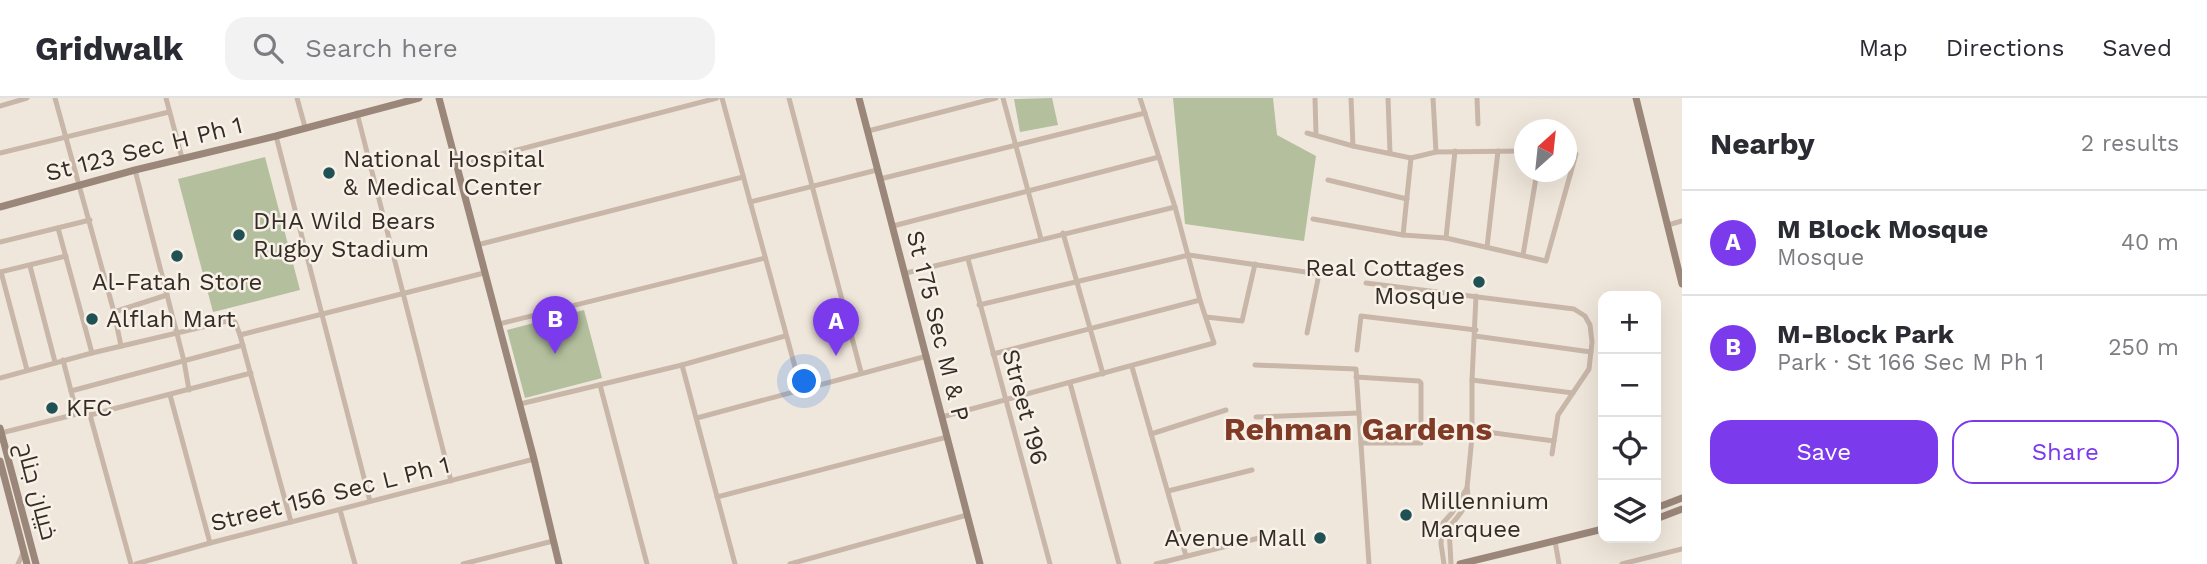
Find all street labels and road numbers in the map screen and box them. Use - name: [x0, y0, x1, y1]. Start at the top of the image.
- street label: St 123 Sec H Ph 1: [43, 111, 245, 187]
- street label: St 175 Sec M & P: [901, 228, 975, 424]
- street label: Street 196: [996, 346, 1054, 468]
- street label: خیبان جناح: [9, 439, 63, 543]
- street label: Street 156 Sec L Ph 1: [208, 451, 452, 537]

